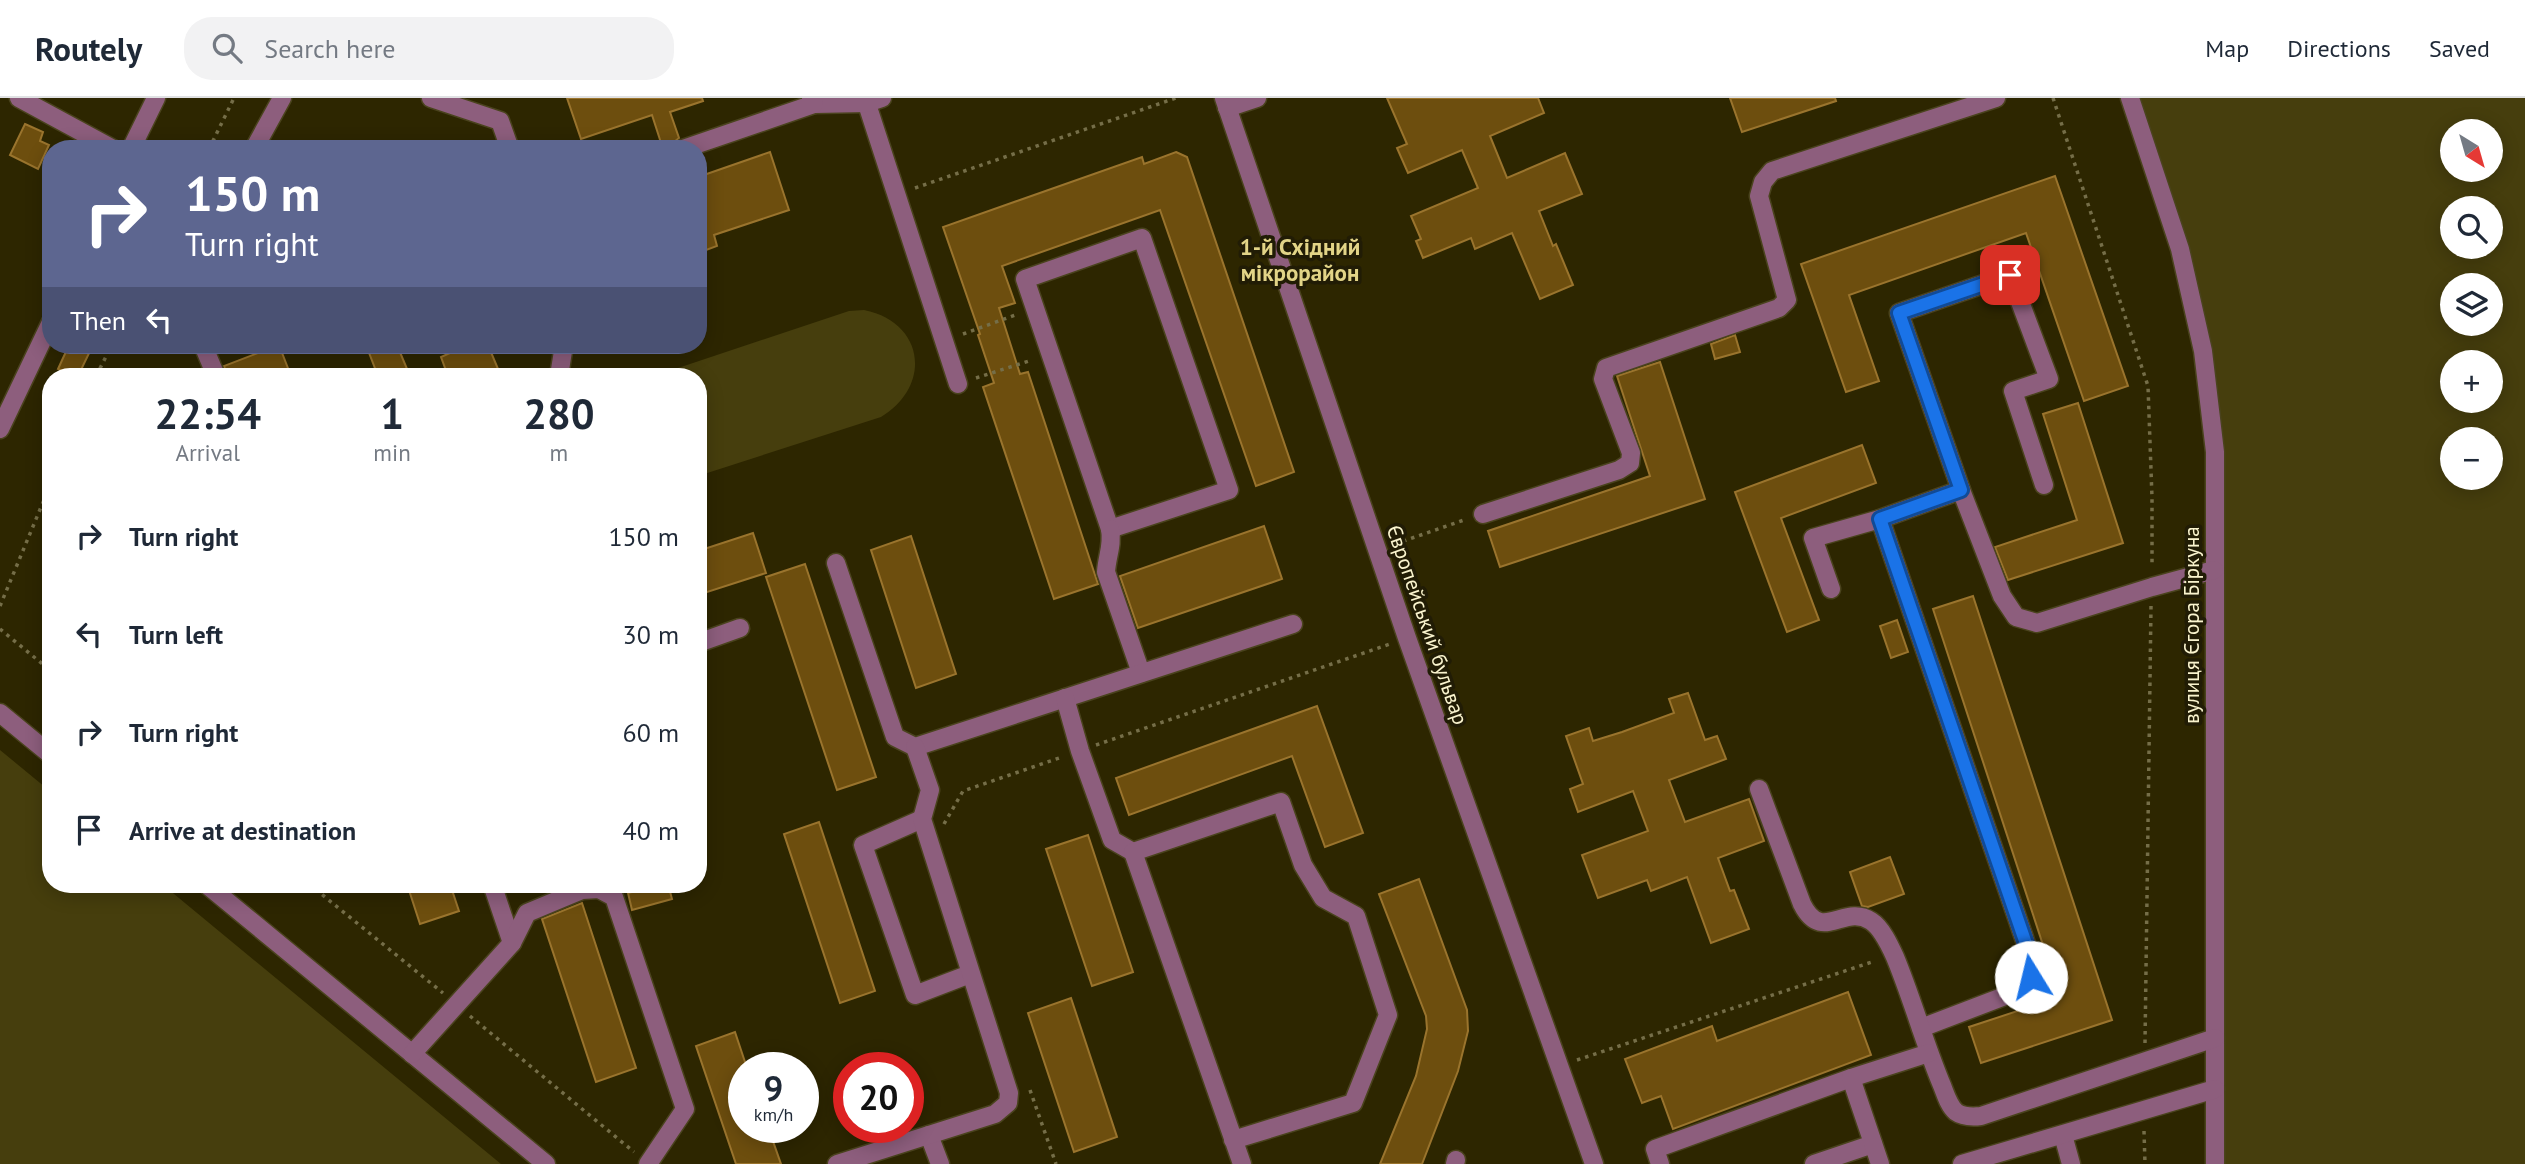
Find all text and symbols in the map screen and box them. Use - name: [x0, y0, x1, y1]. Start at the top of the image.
- search box: [184, 17, 674, 80]
- text: Routely: [35, 27, 142, 70]
- icon: search: [208, 29, 246, 67]
- text: Search here: [264, 32, 395, 65]
- text: Map: [2205, 33, 2249, 64]
- text: Directions: [2287, 33, 2391, 64]
- text: Saved: [2429, 33, 2490, 64]
- north arrow: [2440, 119, 2502, 182]
- map controls: [2440, 119, 2503, 490]
- text: 150 m: [185, 161, 320, 225]
- icon: right: [70, 168, 161, 259]
- button: search: [2440, 196, 2503, 259]
- text: Turn right: [185, 223, 319, 265]
- district label: 1-й Східний мікрорайон: [1240, 232, 1360, 287]
- pin: [1980, 245, 2040, 305]
- icon: arrive: [1991, 256, 2029, 294]
- button: layers: [2440, 273, 2503, 336]
- icon: left: [140, 301, 178, 339]
- text: Then: [70, 304, 126, 337]
- button: +: [2440, 350, 2503, 413]
- text: 22:54: [154, 386, 261, 441]
- text: 1: [380, 386, 404, 441]
- text: 280: [523, 386, 595, 441]
- button: −: [2440, 427, 2503, 490]
- text: Arrival: [175, 438, 240, 467]
- text: min: [373, 438, 411, 467]
- text: m: [550, 438, 568, 467]
- icon: right: [70, 517, 108, 555]
- text: Turn right: [129, 520, 238, 553]
- text: 150 m: [608, 520, 679, 553]
- street label: Європейський бульвар: [1381, 521, 1474, 728]
- street label: вулиця Єгора Біркуна: [2178, 526, 2205, 724]
- icon: left: [70, 615, 108, 653]
- text: Turn left: [129, 618, 223, 651]
- text: 30 m: [623, 618, 679, 651]
- icon: right: [70, 713, 108, 751]
- text: Turn right: [129, 716, 238, 749]
- text: 60 m: [623, 716, 679, 749]
- icon: arrive: [70, 811, 108, 849]
- text: Arrive at destination: [129, 814, 356, 847]
- text: 40 m: [623, 814, 679, 847]
- position arrow: [1994, 940, 2068, 1014]
- speed limit sign: 20: [833, 1052, 924, 1143]
- text: 9: [764, 1065, 783, 1111]
- text: km/h: [754, 1103, 793, 1126]

